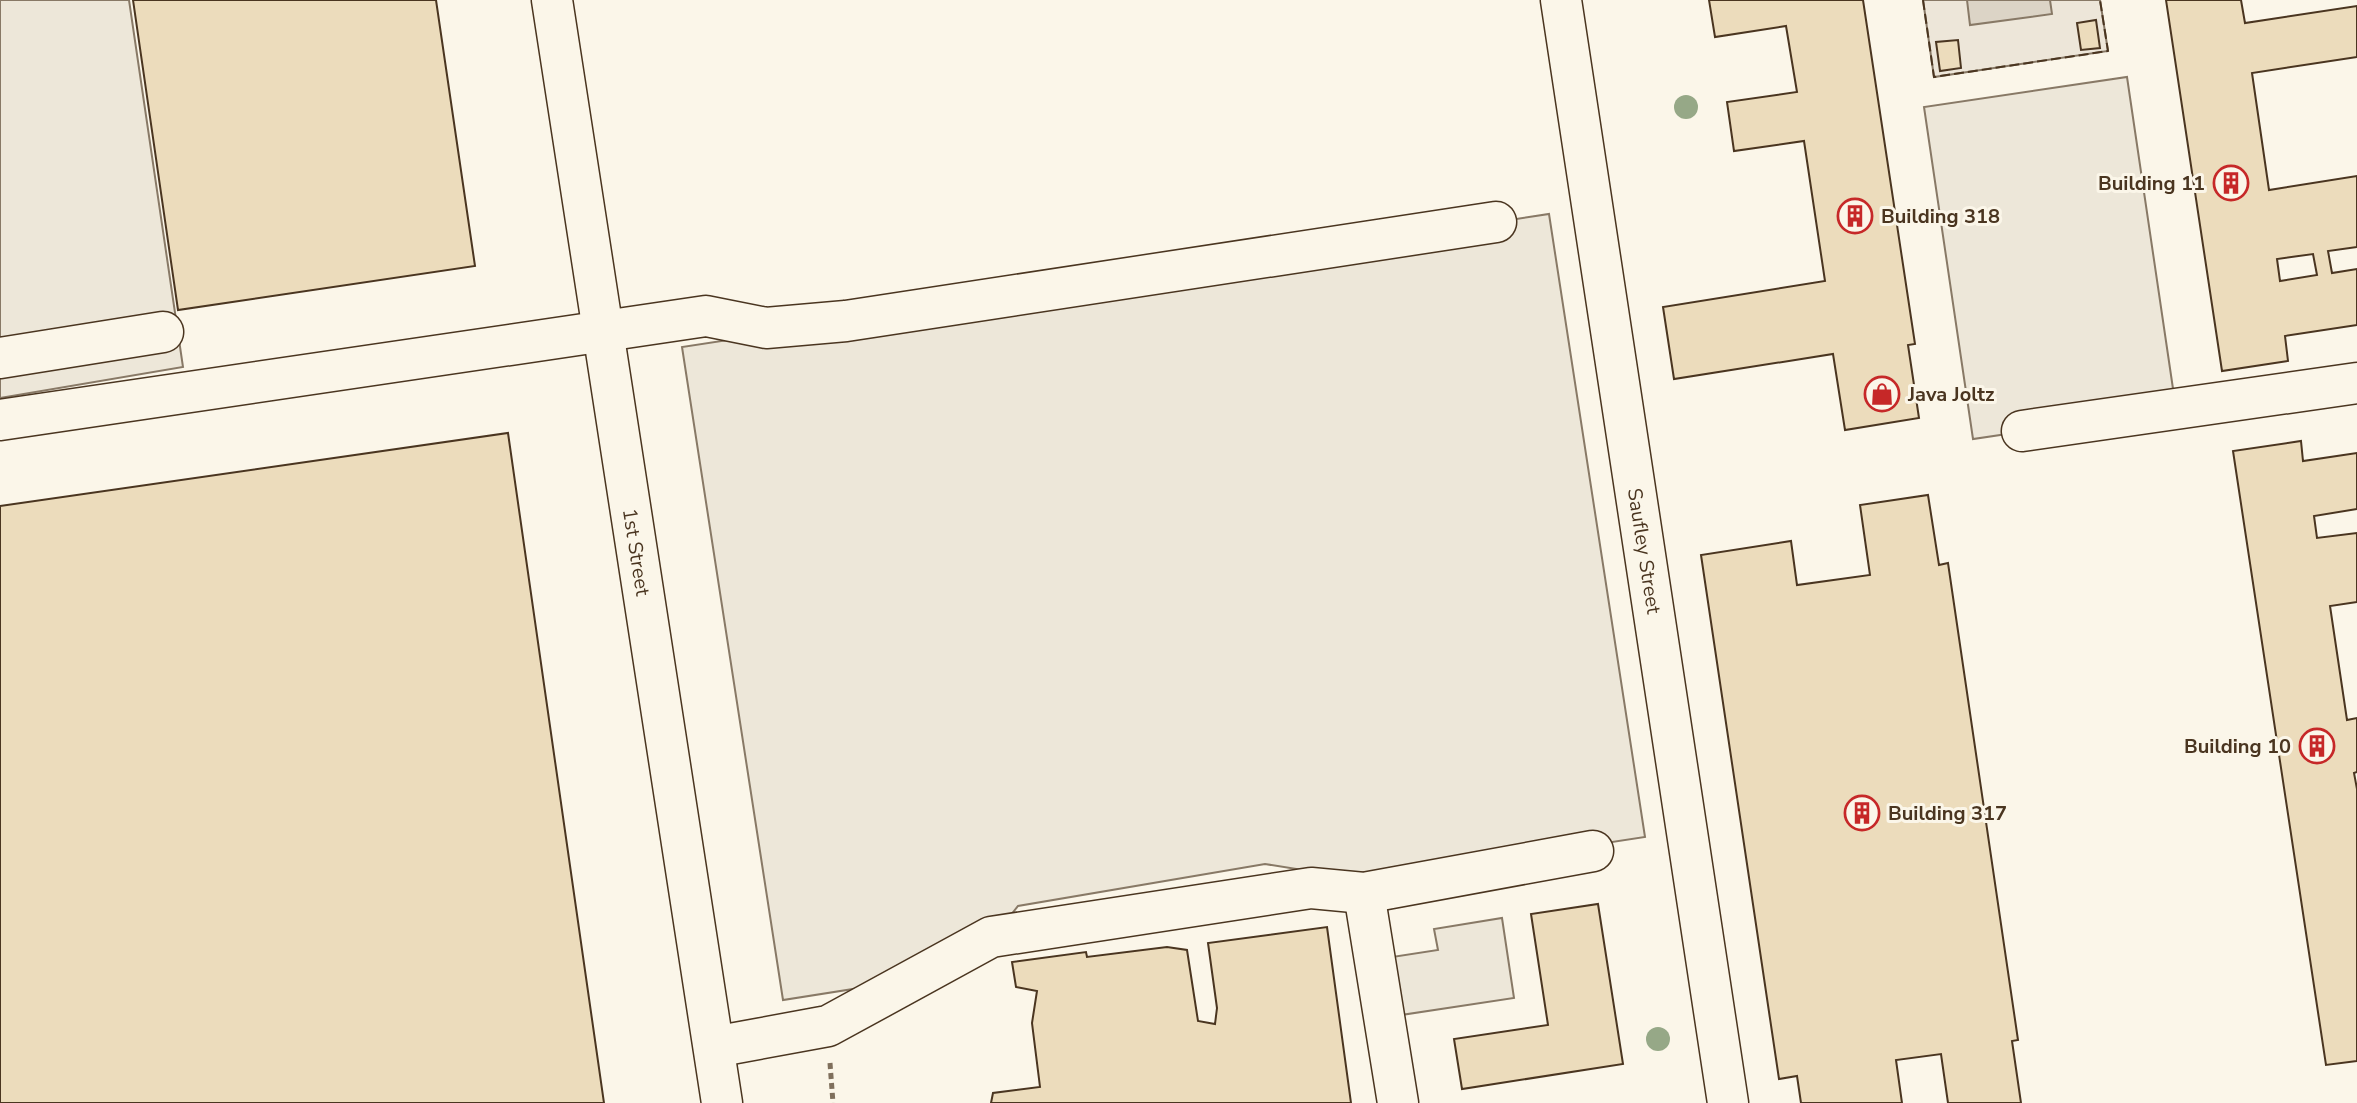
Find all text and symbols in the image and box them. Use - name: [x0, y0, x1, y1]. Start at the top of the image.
- building icon: Building 11: [2212, 164, 2250, 202]
- place label: Building 11: [2098, 170, 2205, 197]
- building icon: Building 318: [1836, 197, 1874, 235]
- place label: Building 318: [1881, 203, 2000, 230]
- shop icon: Java Joltz: [1863, 375, 1901, 413]
- place label: Java Joltz: [1907, 381, 1995, 408]
- street label: Saufley Street: [1621, 486, 1667, 617]
- street label: 1st Street: [616, 506, 656, 599]
- building icon: Building 10: [2298, 727, 2336, 765]
- place label: Building 10: [2184, 733, 2291, 760]
- building icon: Building 317: [1843, 794, 1881, 832]
- place label: Building 317: [1888, 800, 2007, 827]

